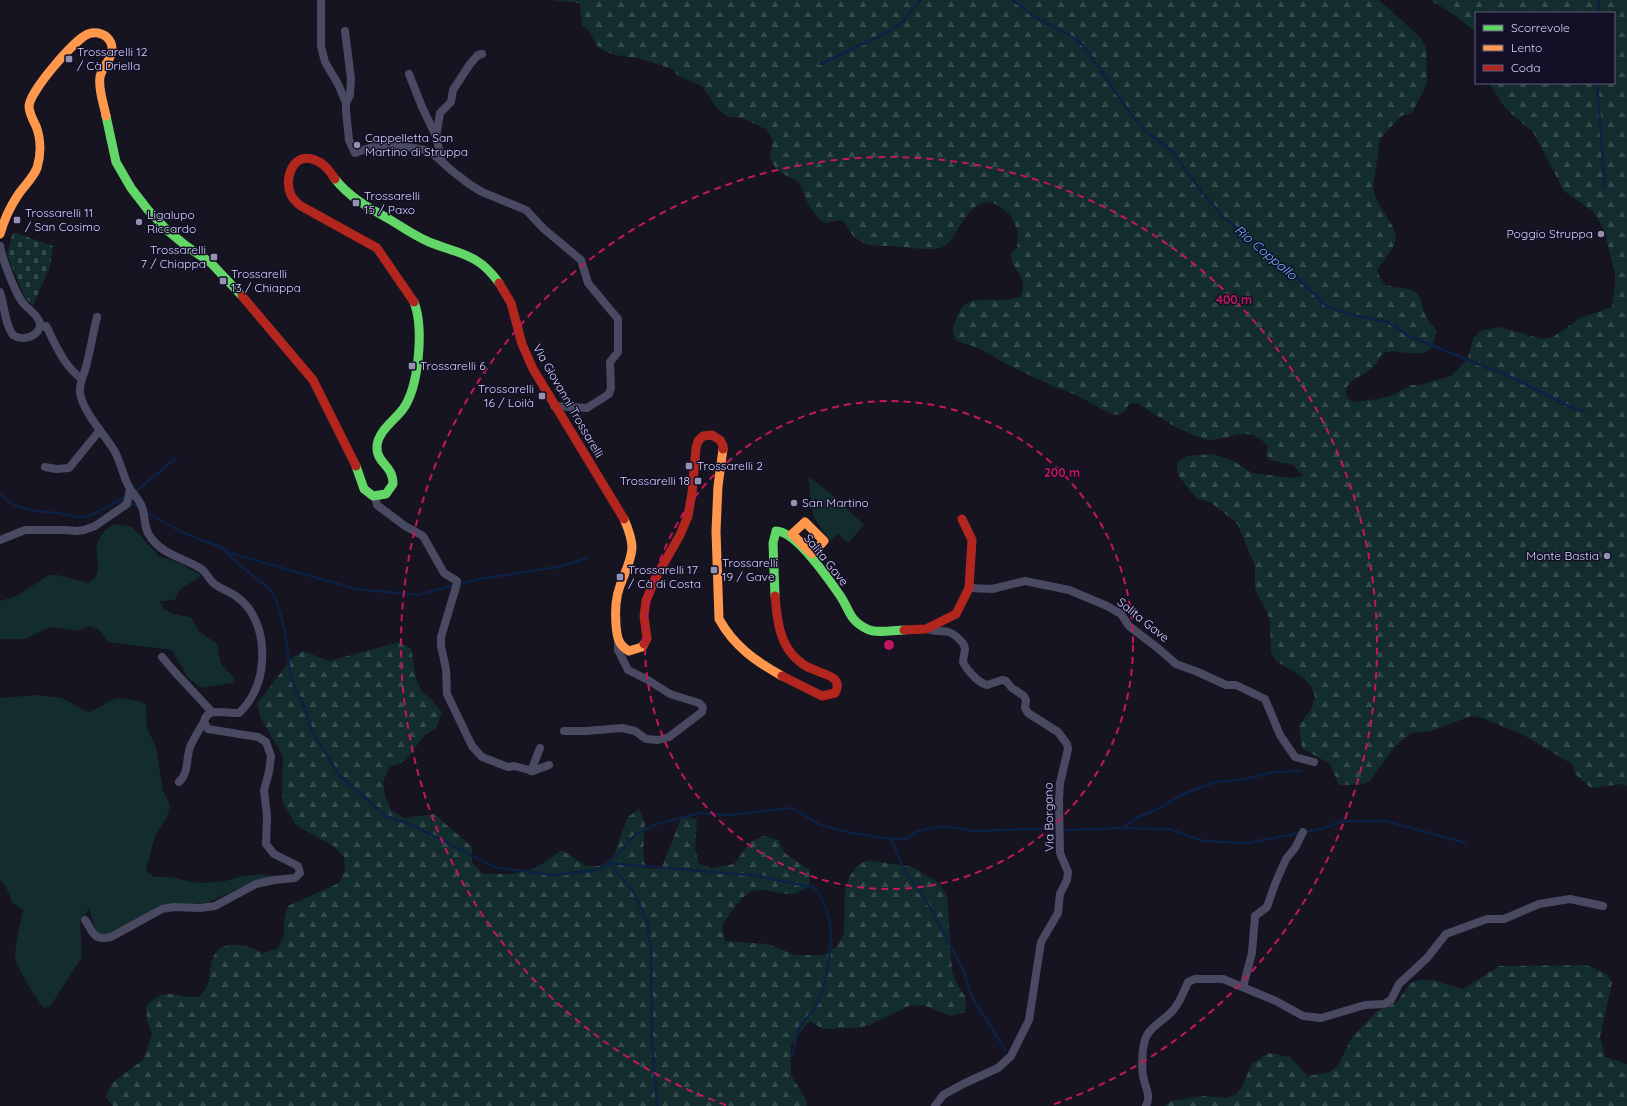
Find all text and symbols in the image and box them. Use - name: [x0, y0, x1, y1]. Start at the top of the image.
- legend: [1475, 12, 1615, 84]
- text: Scorrevole: [1511, 20, 1570, 35]
- text: Lento: [1511, 40, 1542, 55]
- place label: Trossarelli 12 / Cà Driella: [77, 44, 148, 73]
- marker: Trossarelli 12 / Cà Driella: [64, 54, 74, 64]
- text: Coda: [1511, 60, 1541, 75]
- place label: Cappelletta San Martino di Struppa: [365, 130, 468, 159]
- marker: Cappelletta San Martino di Struppa: [352, 140, 362, 150]
- place label: Trossarelli 15 / Paxo: [364, 188, 420, 217]
- marker: Trossarelli 15 / Paxo: [351, 198, 361, 208]
- place label: Trossarelli 11 / San Cosimo: [25, 205, 100, 234]
- place label: Ligalupo Riccardo: [147, 207, 196, 236]
- marker: Trossarelli 11 / San Cosimo: [12, 215, 22, 225]
- marker: Ligalupo Riccardo: [134, 217, 144, 227]
- water label: Rio Coppallo: [1232, 221, 1301, 283]
- place label: Poggio Struppa: [1507, 226, 1593, 241]
- marker: Poggio Struppa: [1596, 229, 1606, 239]
- place label: Trossarelli 7 / Chiappa: [141, 242, 206, 271]
- marker: Trossarelli 7 / Chiappa: [209, 252, 219, 262]
- place label: Trossarelli 13 / Chiappa: [231, 266, 301, 295]
- marker: Trossarelli 13 / Chiappa: [218, 276, 228, 286]
- text: 400 m: [1216, 292, 1252, 307]
- street label: Via Giovanni Trossarelli: [530, 341, 607, 460]
- place label: Trossarelli 6: [420, 358, 486, 373]
- marker: Trossarelli 6: [407, 361, 417, 371]
- place label: Trossarelli 16 / Loilà: [478, 381, 534, 410]
- marker: Trossarelli 16 / Loilà: [537, 391, 547, 401]
- place label: Trossarelli 2: [697, 458, 763, 473]
- marker: Trossarelli 2: [684, 461, 694, 471]
- text: 200 m: [1044, 465, 1080, 480]
- place label: Trossarelli 18: [620, 473, 690, 488]
- marker: Trossarelli 18: [693, 476, 703, 486]
- place label: San Martino: [802, 495, 869, 510]
- marker: San Martino: [789, 498, 799, 508]
- street label: Salita Gave: [801, 531, 852, 589]
- place label: Monte Bastia: [1526, 548, 1599, 563]
- marker: Monte Bastia: [1602, 551, 1612, 561]
- place label: Trossarelli 19 / Gave: [722, 555, 778, 584]
- place label: Trossarelli 17 / Cà di Costa: [628, 562, 701, 591]
- marker: Trossarelli 19 / Gave: [709, 565, 719, 575]
- marker: Trossarelli 17 / Cà di Costa: [615, 572, 625, 582]
- street label: Salita Gave: [1114, 594, 1173, 645]
- centre of rings: [882, 638, 896, 652]
- street label: Via Borgano: [1040, 782, 1057, 852]

